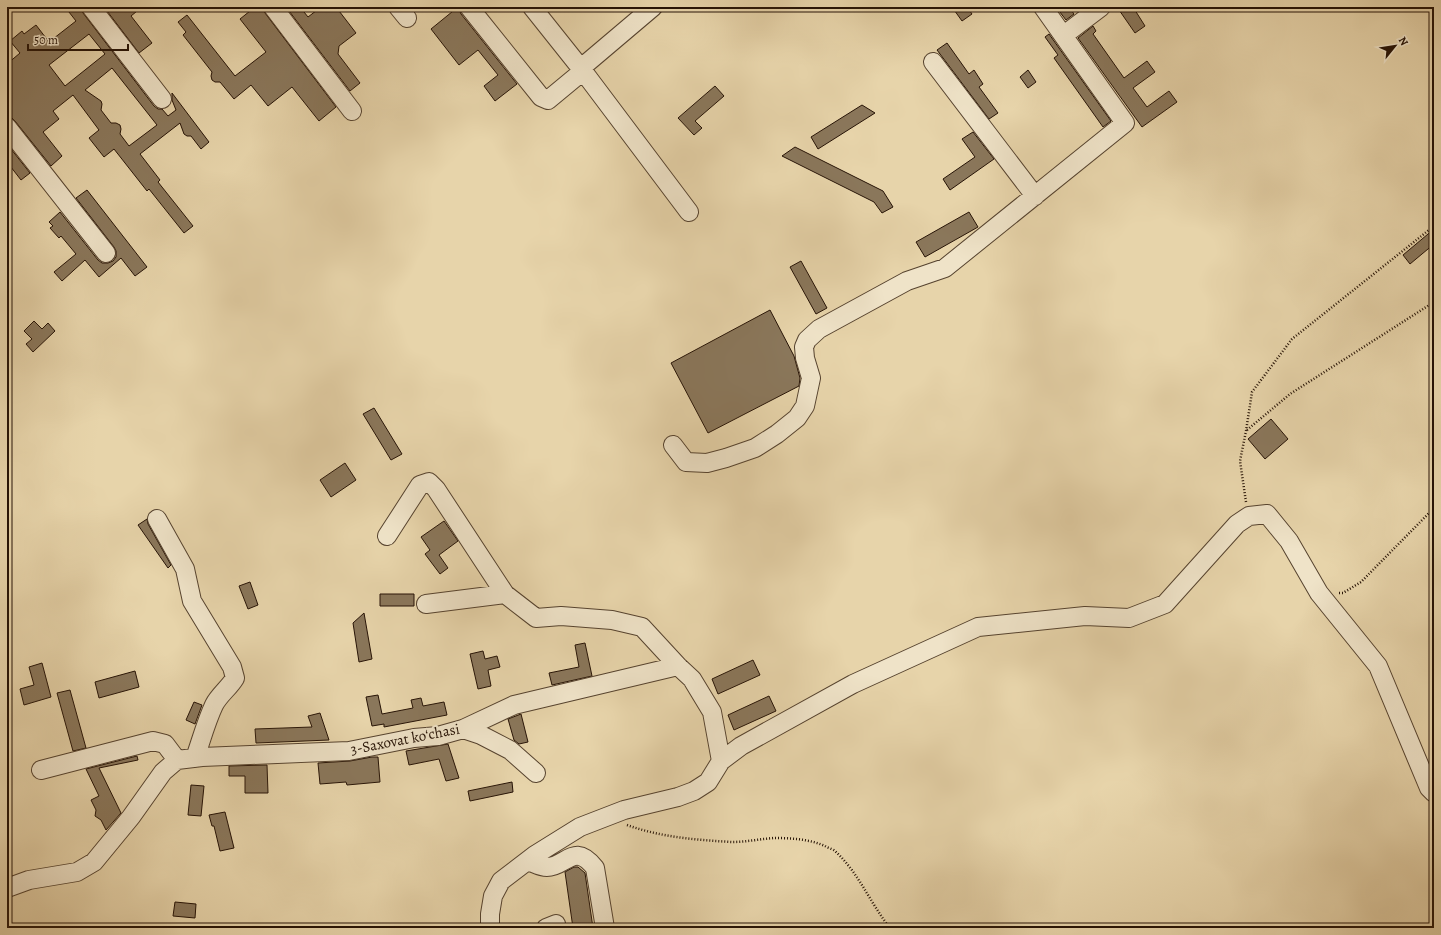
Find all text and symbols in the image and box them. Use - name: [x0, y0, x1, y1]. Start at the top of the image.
- scale bar: [28, 26, 128, 52]
- north arrow: [1375, 26, 1415, 66]
- text: 50 m: [34, 32, 58, 48]
- text: N: [1395, 34, 1412, 48]
- street label: 3-Saxovat koʻchasi: [349, 719, 461, 759]

